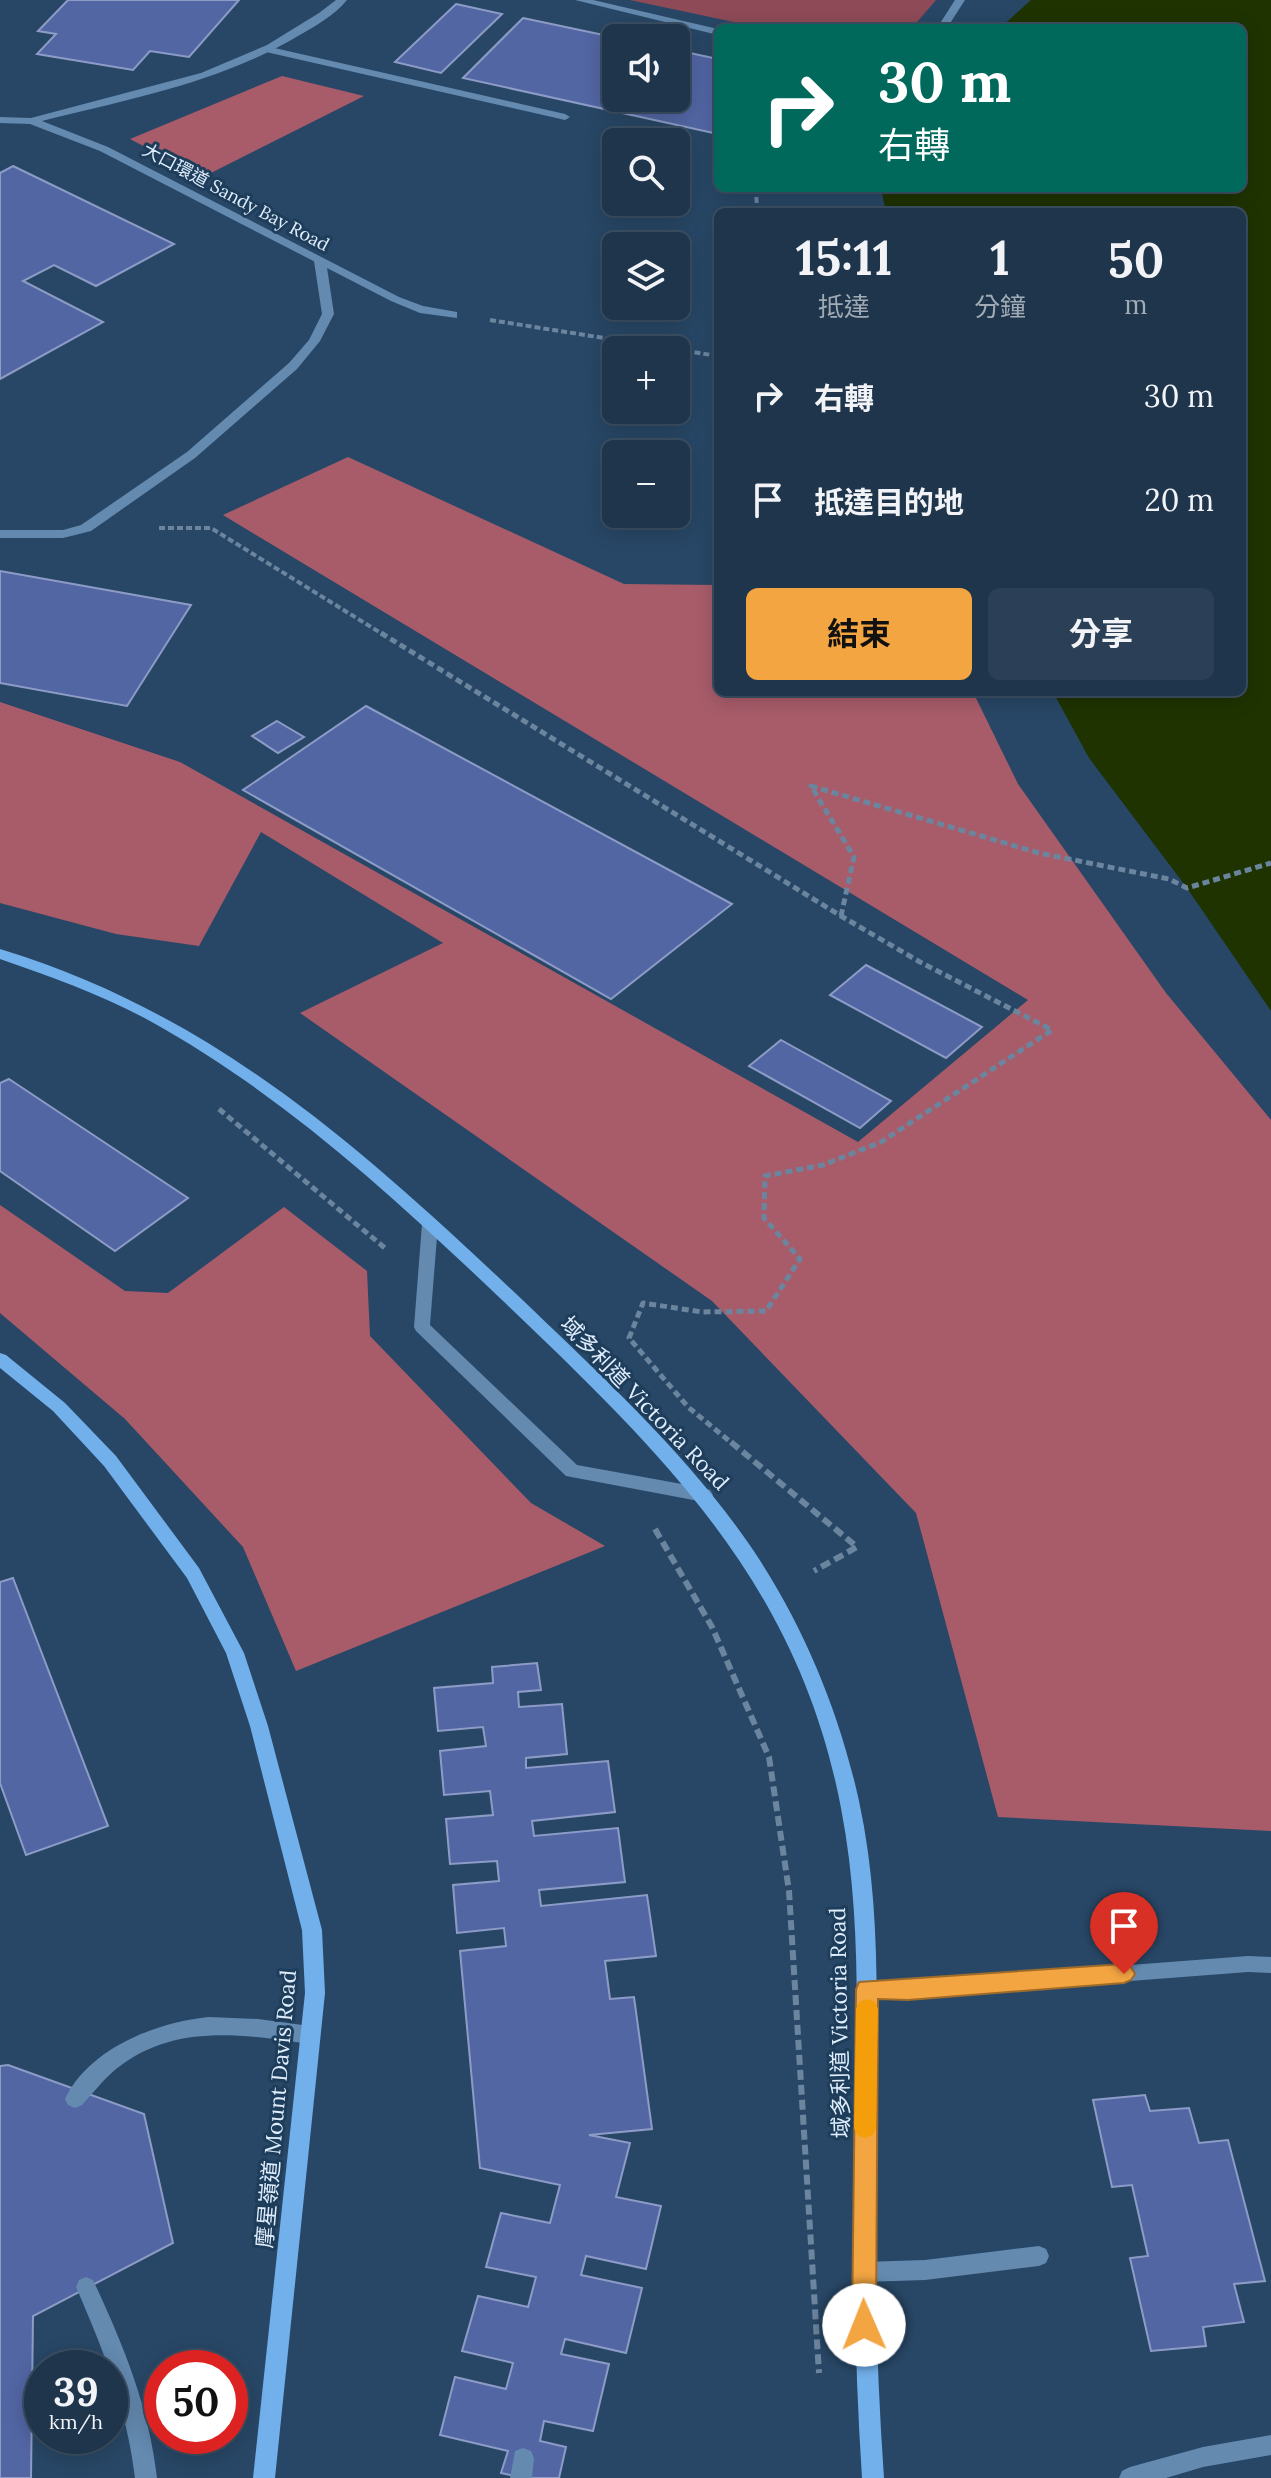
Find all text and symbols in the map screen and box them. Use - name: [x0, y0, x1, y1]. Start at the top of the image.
- map controls: [602, 24, 690, 528]
- button: sound: [602, 24, 690, 112]
- text: 30 m: [878, 46, 1011, 117]
- icon: right: [746, 56, 850, 160]
- text: 右轉: [878, 122, 950, 168]
- button: search: [602, 128, 690, 216]
- street label: 大口環道 Sandy Bay Road: [139, 138, 334, 256]
- text: 15:11: [796, 227, 892, 288]
- text: 1: [990, 227, 1010, 288]
- text: 50: [1108, 229, 1164, 290]
- button: layers: [602, 232, 690, 320]
- text: m: [1124, 288, 1148, 321]
- text: 抵達: [818, 290, 870, 323]
- text: 分鐘: [974, 290, 1026, 323]
- button: +: [602, 336, 690, 424]
- icon: right: [746, 374, 790, 418]
- text: 30 m: [1144, 377, 1214, 415]
- text: 右轉: [814, 379, 874, 417]
- button: −: [602, 440, 690, 528]
- icon: arrive: [746, 478, 790, 522]
- text: 20 m: [1145, 481, 1214, 519]
- text: 抵達目的地: [814, 483, 964, 521]
- button: 結束: [746, 588, 972, 680]
- button: 分享: [988, 588, 1214, 680]
- street label: 域多利道 Victoria Road: [555, 1310, 735, 1496]
- pin: [1090, 1892, 1158, 1974]
- icon: arrive: [1102, 1904, 1146, 1948]
- street label: 域多利道 Victoria Road: [823, 1907, 855, 2139]
- street label: 摩星嶺道 Mount Davis Road: [250, 1969, 302, 2249]
- position arrow: [822, 2283, 906, 2367]
- speed limit sign: 50: [144, 2350, 248, 2454]
- text: 39: [53, 2366, 99, 2417]
- text: km/h: [49, 2409, 103, 2434]

